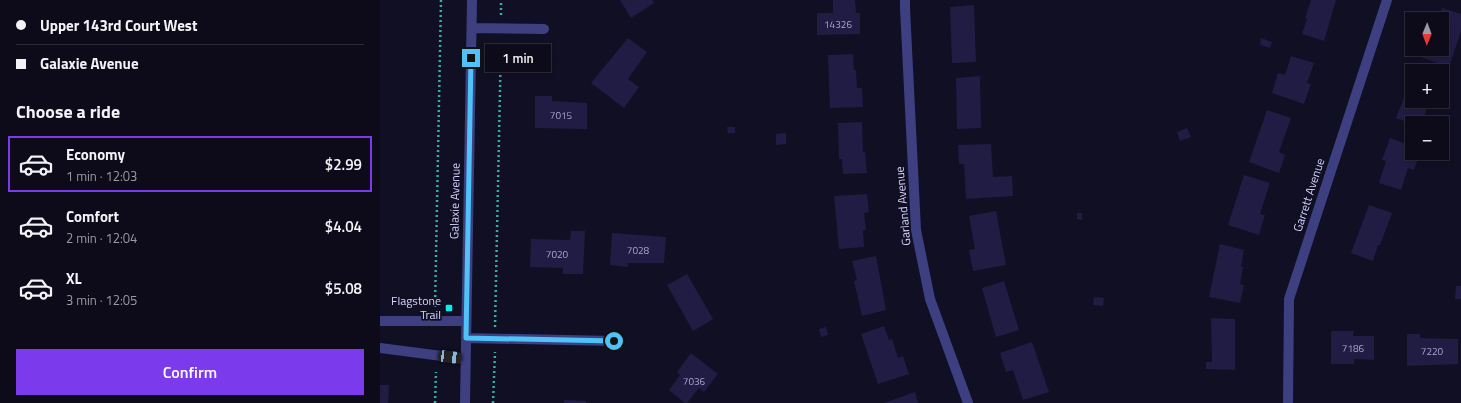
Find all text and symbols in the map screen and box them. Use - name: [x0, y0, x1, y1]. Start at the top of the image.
- north arrow: [1405, 12, 1449, 56]
- map controls: [1405, 12, 1449, 160]
- text: Upper 143rd Court West: [40, 14, 197, 37]
- house number: 14326: [824, 17, 852, 32]
- callout: 1 min: [485, 44, 551, 72]
- text: 1 min: [502, 48, 534, 68]
- route end: [462, 49, 480, 67]
- text: Galaxie Avenue: [40, 52, 139, 75]
- button: +: [1405, 64, 1449, 108]
- text: Choose a ride: [16, 98, 120, 125]
- house number: 7015: [550, 108, 573, 123]
- button: −: [1405, 116, 1449, 160]
- text: Economy: [66, 143, 125, 166]
- icon: car: [18, 146, 54, 182]
- text: $2.99: [325, 153, 362, 176]
- street label: Garrett Avenue: [1288, 156, 1329, 234]
- street label: Galaxie Avenue: [444, 163, 465, 239]
- text: 1 min · 12:03: [66, 166, 137, 186]
- street label: Garland Avenue: [890, 166, 915, 246]
- text: Comfort: [66, 205, 119, 228]
- icon: car: [18, 208, 54, 244]
- text: $4.04: [325, 215, 362, 238]
- text: 2 min · 12:04: [66, 228, 137, 248]
- house number: 7028: [627, 243, 650, 258]
- house number: 7020: [546, 247, 569, 262]
- text: XL: [66, 267, 82, 290]
- icon: car: [18, 270, 54, 306]
- text: $5.08: [325, 277, 362, 300]
- text: 3 min · 12:05: [66, 290, 137, 310]
- place label: Flagstone Trail: [391, 291, 441, 324]
- marker: Flagstone Trail: [444, 303, 454, 313]
- route start: [605, 332, 623, 350]
- house number: 7186: [1342, 341, 1365, 356]
- house number: 7220: [1421, 344, 1444, 359]
- button: Confirm: [16, 349, 364, 395]
- car: [437, 350, 463, 364]
- house number: 7036: [683, 374, 706, 389]

